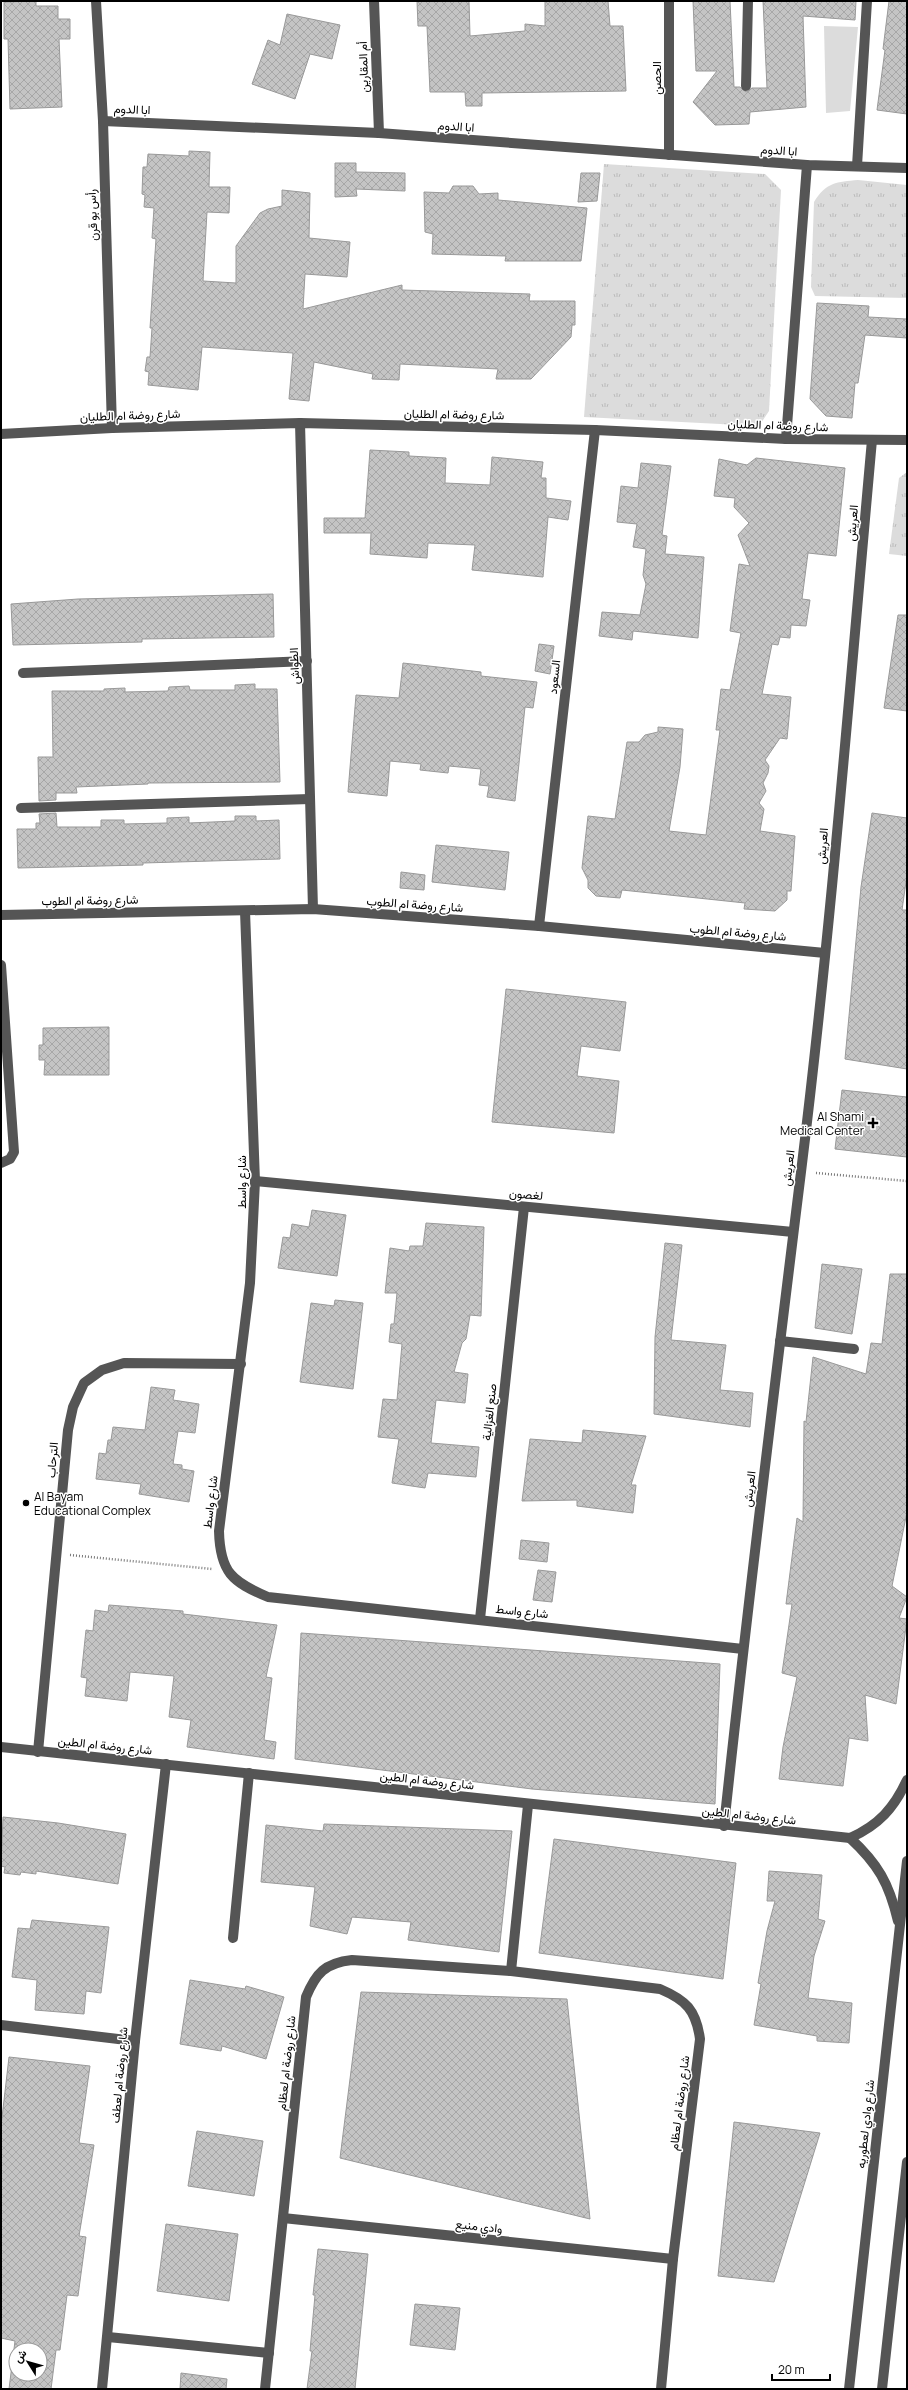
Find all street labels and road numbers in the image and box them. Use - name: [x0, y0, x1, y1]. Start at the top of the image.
- street label: أم المقارين: [354, 41, 372, 93]
- street label: الحصن: [648, 61, 665, 95]
- street label: ابا الدوم: [113, 100, 151, 118]
- street label: ابا الدوم: [437, 116, 475, 136]
- street label: ابا الدوم: [760, 140, 798, 160]
- street label: رأس بو قرن: [83, 189, 101, 241]
- street label: شارع روضة ام الطليان: [79, 405, 181, 426]
- street label: شارع روضة ام الطليان: [404, 405, 504, 424]
- street label: شارع روضة ام الطليان: [727, 415, 829, 436]
- street label: العريش: [842, 504, 862, 542]
- street label: الطواش: [285, 647, 303, 685]
- street label: السعود: [544, 659, 564, 695]
- street label: العريش: [812, 827, 832, 865]
- street label: شارع روضة ام الطوب: [41, 891, 139, 910]
- street label: شارع روضة ام الطوب: [366, 892, 464, 917]
- street label: شارع روضة ام الطوب: [689, 919, 787, 946]
- street label: العريش: [777, 1149, 799, 1187]
- street label: شارع واسط: [233, 1155, 251, 1209]
- street label: لغصون: [508, 1184, 544, 1204]
- street label: صنع الغزالية: [478, 1383, 501, 1442]
- street label: الترحاب: [42, 1441, 62, 1479]
- street label: العريش: [738, 1470, 760, 1508]
- street label: شارع واسط: [198, 1475, 223, 1530]
- street label: شارع واسط: [495, 1600, 549, 1623]
- street label: شارع روضة ام الطين: [57, 1732, 153, 1759]
- street label: شارع روضة ام الطين: [379, 1767, 475, 1794]
- street label: شارع روضة ام الطين: [701, 1802, 797, 1829]
- street label: شارع روضة ام لعظام: [273, 2015, 300, 2111]
- street label: شارع روضة ام لعطف: [106, 2026, 133, 2124]
- street label: شارع روضة ام لعظام: [665, 2055, 694, 2152]
- street label: شارع وادي لعطوريه: [852, 2079, 880, 2169]
- street label: وادي منيع: [454, 2215, 503, 2239]

